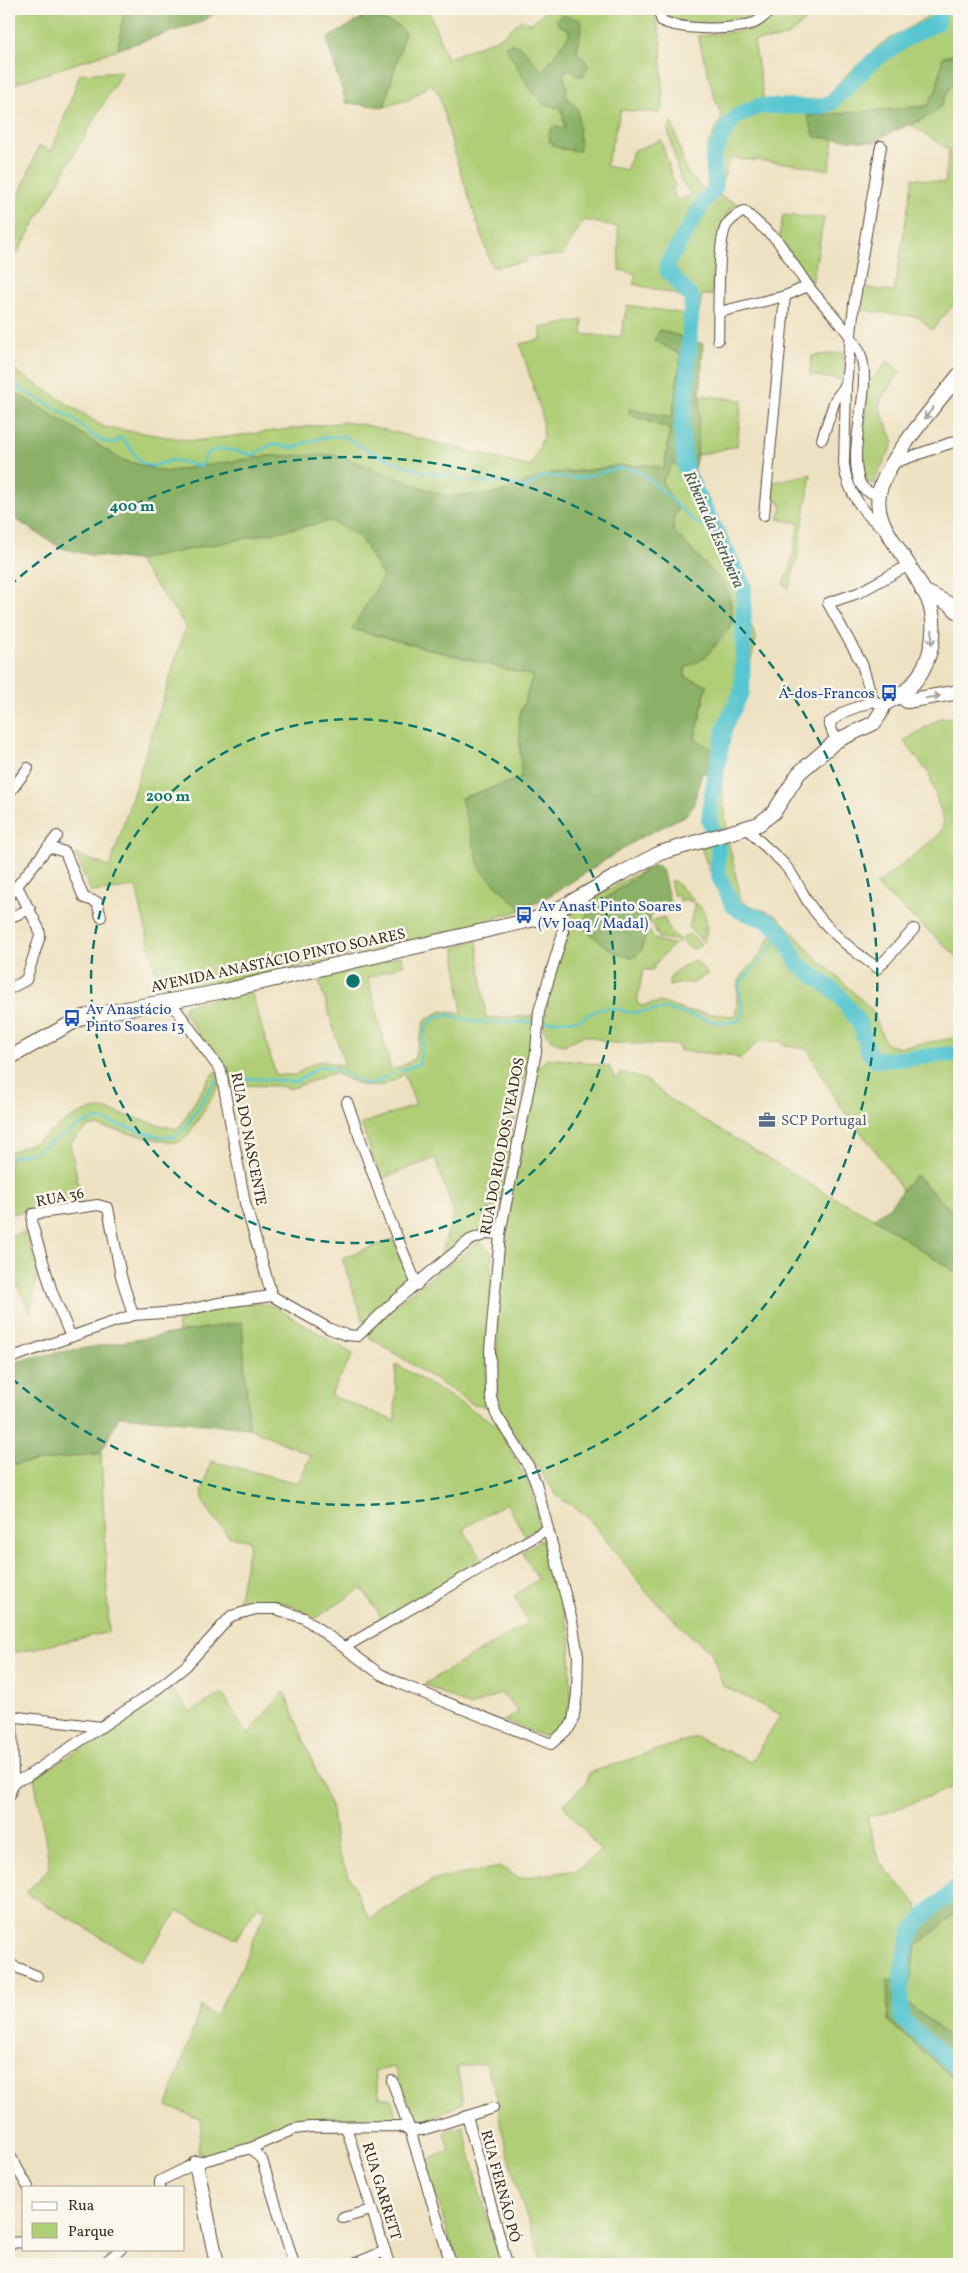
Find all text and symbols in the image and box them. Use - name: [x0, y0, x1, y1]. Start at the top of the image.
- one-way arrow: [924, 407, 935, 420]
- water label: Ribeira da Estribeira: [677, 468, 749, 592]
- text: 400 m: [110, 497, 155, 518]
- one-way arrow: [928, 628, 937, 644]
- bus stop icon: Á-dos-Francos: [879, 683, 899, 703]
- place label: Á-dos-Francos: [778, 684, 875, 705]
- one-way arrow: [925, 691, 941, 701]
- text: 200 m: [146, 787, 190, 808]
- place label: Av Anast Pinto Soares (Vv Joaq / Madal): [538, 897, 682, 935]
- bus stop icon: Av Anast Pinto Soares (Vv Joaq / Madal): [514, 905, 534, 925]
- street label: AVENIDA ANASTÁCIO PINTO SOARES: [149, 924, 408, 999]
- centre of rings: [344, 972, 362, 990]
- place label: Av Anastácio Pinto Soares 13: [86, 1000, 184, 1038]
- bus stop icon: Av Anastácio Pinto Soares 13: [62, 1008, 82, 1028]
- street label: RUA DO RIO DOS VEADOS: [476, 1056, 531, 1237]
- street label: RUA DO NASCENTE: [224, 1071, 271, 1208]
- office icon: SCP Portugal: [757, 1110, 777, 1130]
- place label: SCP Portugal: [781, 1111, 867, 1132]
- street label: RUA 36: [34, 1184, 86, 1213]
- street label: RUA FERNÃO PÓ: [474, 2128, 525, 2245]
- street label: RUA GARRETT: [356, 2140, 405, 2243]
- legend: [22, 2186, 185, 2250]
- text: Rua: [68, 2196, 94, 2217]
- text: Parque: [68, 2222, 114, 2243]

